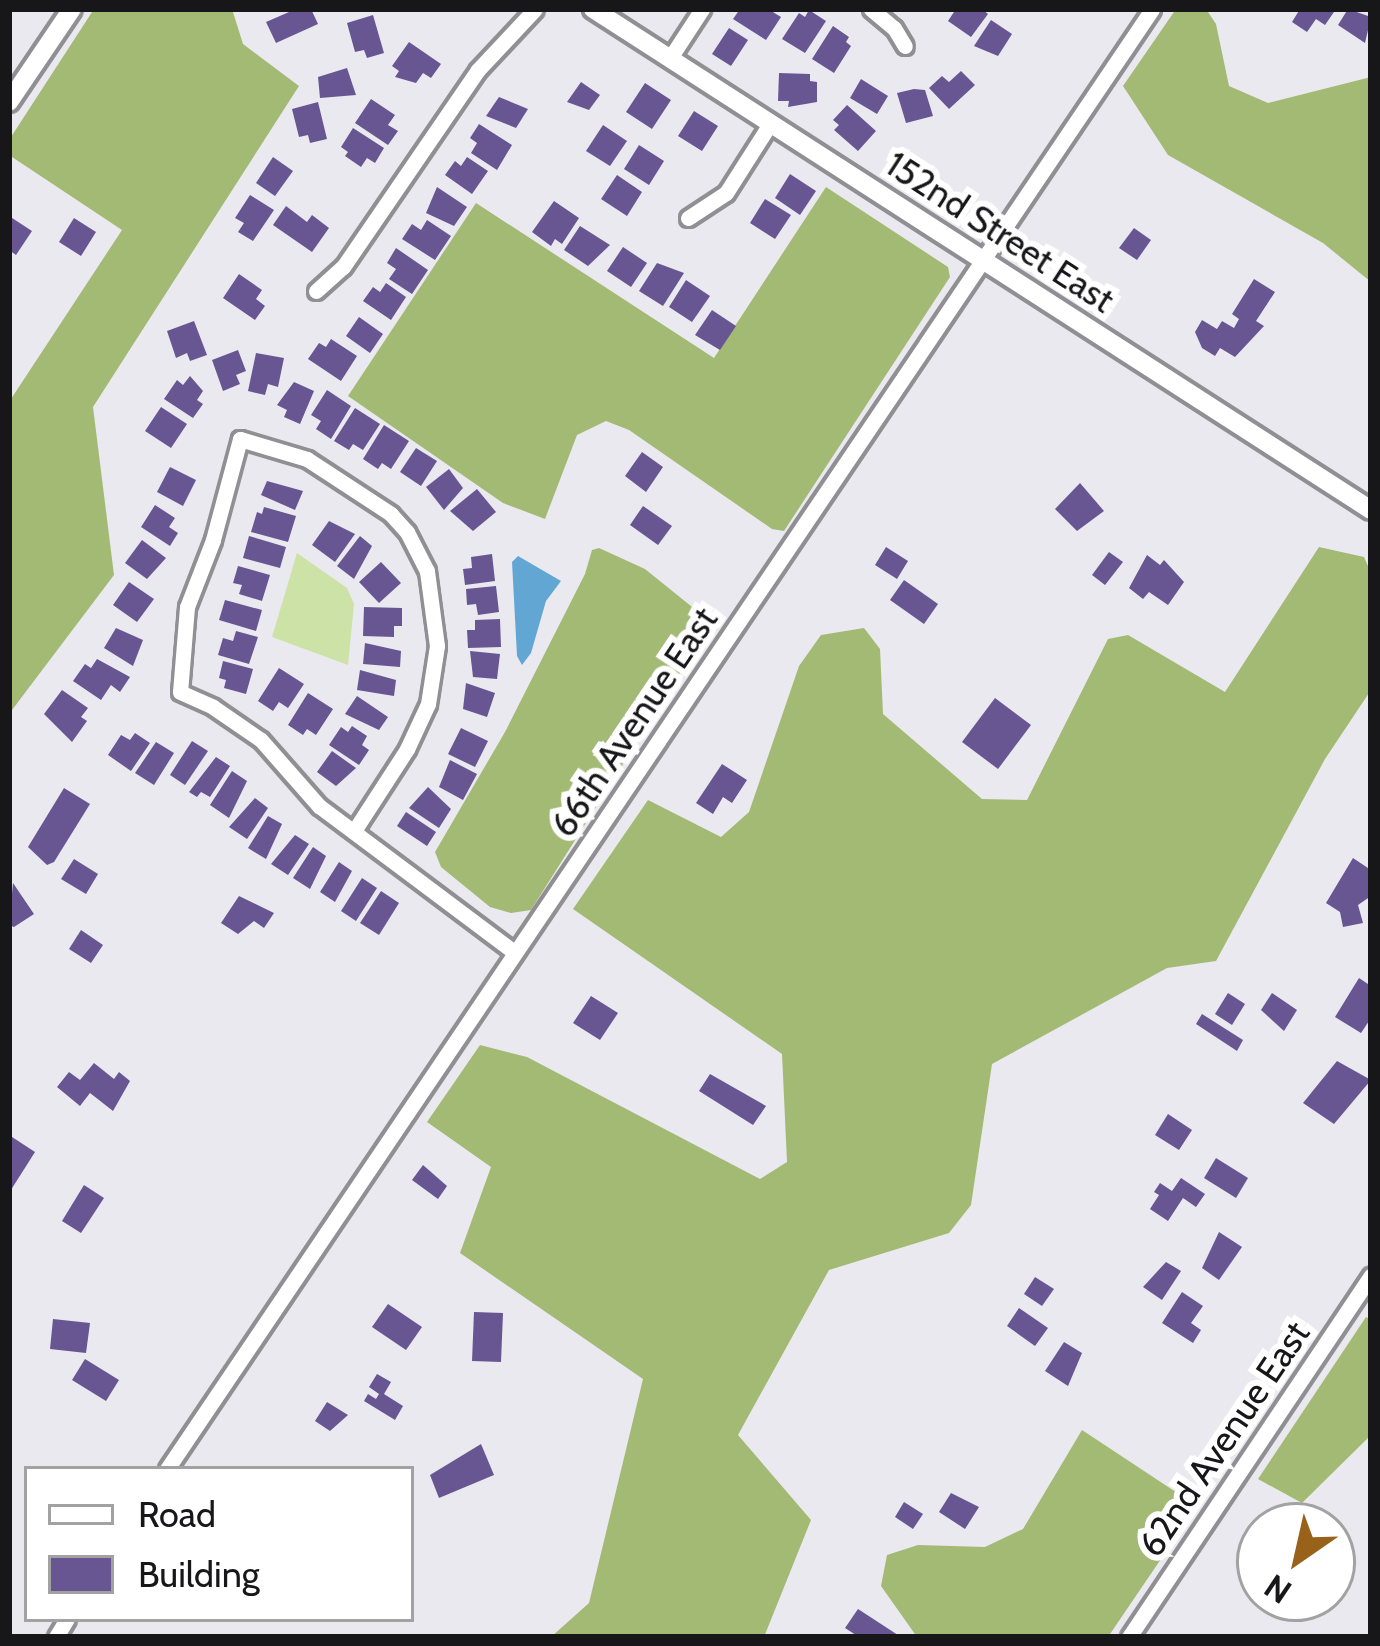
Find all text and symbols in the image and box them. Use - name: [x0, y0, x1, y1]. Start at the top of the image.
- street label: 152nd Street East: [878, 142, 1122, 322]
- street label: 66th Avenue East: [541, 599, 727, 845]
- street label: 62nd Avenue East: [1129, 1313, 1319, 1565]
- legend: [24, 1466, 414, 1622]
- text: Road: [138, 1492, 216, 1536]
- north arrow: [1236, 1502, 1356, 1622]
- text: Building: [138, 1552, 260, 1596]
- text: N: [1257, 1566, 1298, 1612]

